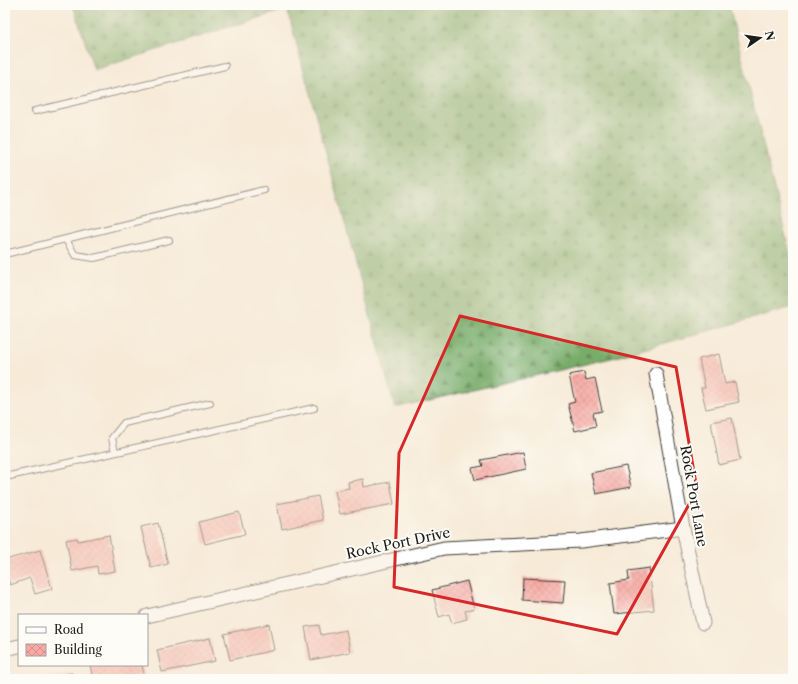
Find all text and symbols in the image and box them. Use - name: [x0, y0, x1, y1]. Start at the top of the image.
- north arrow: [740, 18, 780, 58]
- text: N: [762, 30, 778, 42]
- street label: Rock Port Lane: [676, 444, 712, 548]
- street label: Rock Port Drive: [344, 523, 452, 563]
- legend: [18, 614, 148, 666]
- text: Road: [54, 622, 84, 637]
- text: Building: [54, 642, 102, 657]

